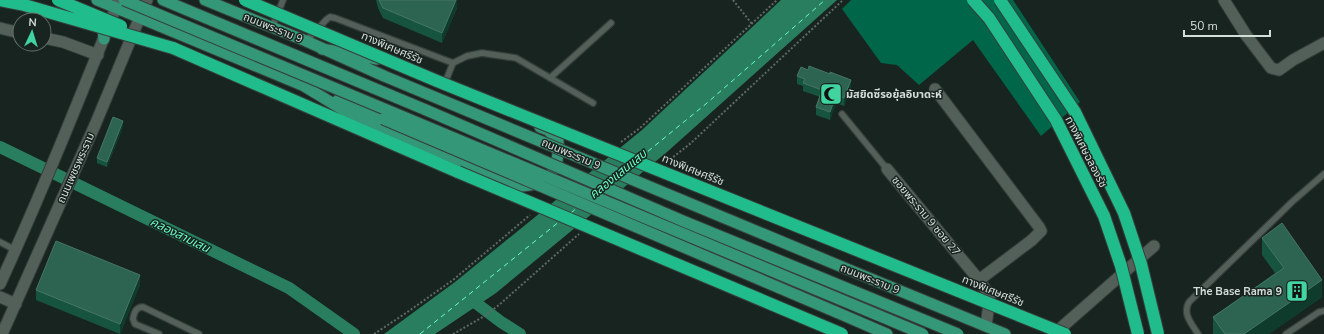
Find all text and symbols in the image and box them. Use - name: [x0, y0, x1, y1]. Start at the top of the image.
- street label: ถนนพระราม 9: [241, 9, 305, 47]
- north arrow: [12, 12, 52, 52]
- scale bar: [1184, 12, 1270, 38]
- text: N: [28, 15, 37, 30]
- text: 50 m: [1190, 18, 1218, 34]
- street label: ทางพิเศษศรีรัช: [359, 28, 425, 68]
- mosque icon: มัสยิดซีรอยุ้ลอิบาดะห์: [818, 81, 844, 107]
- place label: มัสยิดซีรอยุ้ลอิบาดะห์: [846, 87, 942, 102]
- street label: ทางพิเศษฉลองรัช: [1062, 114, 1110, 190]
- street label: ถนนเพชรพระราม: [54, 130, 98, 206]
- street label: ถนนพระราม 9: [539, 135, 603, 173]
- water label: คลองแสนแสบ: [586, 146, 651, 202]
- street label: ทางพิเศษศรีรัช: [660, 151, 726, 189]
- street label: ซอยพระราม 9 ซอย 27: [888, 173, 964, 259]
- water label: คลองสามเสน: [148, 214, 213, 257]
- street label: ถนนพระราม 9: [838, 260, 902, 298]
- street label: ทางพิเศษศรีรัช: [960, 272, 1026, 310]
- building icon: The Base Rama 9: [1284, 278, 1310, 304]
- place label: The Base Rama 9: [1193, 284, 1282, 299]

